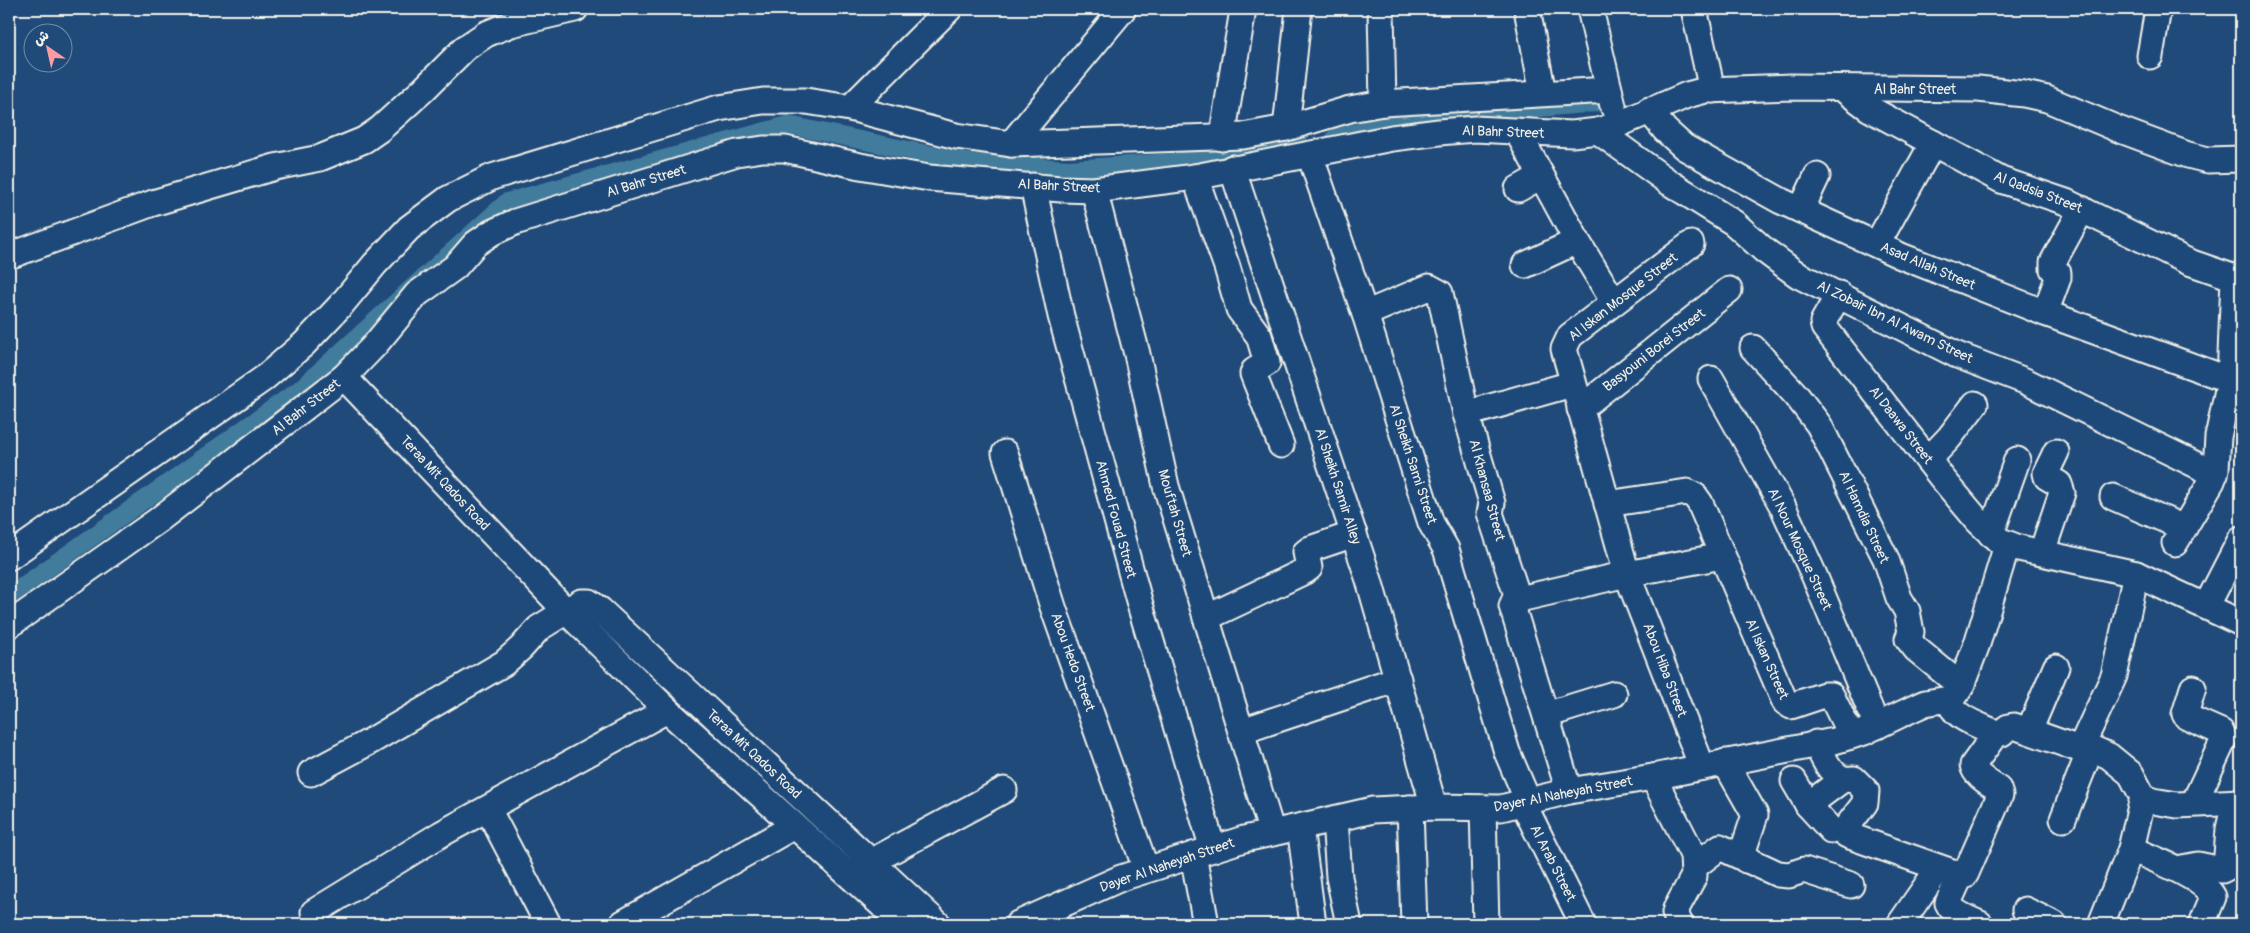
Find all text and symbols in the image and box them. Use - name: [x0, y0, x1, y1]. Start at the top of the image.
- north arrow: [22, 22, 72, 72]
- text: ش: [30, 26, 52, 49]
- street label: Al Bahr Street: [1874, 81, 1957, 98]
- street label: Al Bahr Street: [1461, 122, 1545, 142]
- street label: Al Bahr Street: [604, 161, 688, 201]
- street label: Al Qadsia Street: [1991, 167, 2085, 217]
- street label: Al Bahr Street: [1017, 175, 1101, 197]
- street label: Asad Allah Street: [1878, 238, 1978, 294]
- street label: Al Iskan Mosque Street: [1565, 249, 1681, 345]
- street label: Al Zobair Ibn Al Awam Street: [1814, 277, 1976, 367]
- street label: Basyouni Borei Street: [1599, 305, 1709, 395]
- street label: Al Bahr Street: [268, 375, 344, 439]
- street label: Al Daawa Street: [1865, 383, 1937, 468]
- street label: Al Sheikh Sami Street: [1386, 402, 1441, 527]
- street label: Al Sheikh Samir Alley: [1311, 426, 1365, 546]
- street label: Teraa Mit Qados Road: [397, 432, 493, 534]
- street label: Al Khansaa Street: [1465, 437, 1509, 543]
- street label: Ahmed Fouad Street: [1092, 458, 1140, 580]
- street label: Mouftah Street: [1154, 467, 1196, 559]
- street label: Al Hamdia Street: [1835, 468, 1893, 566]
- street label: Al Nour Mosque Street: [1764, 485, 1836, 613]
- street label: Abou Hedo Street: [1047, 610, 1099, 714]
- street label: Al Iskan Street: [1742, 616, 1793, 702]
- street label: Abou Hiba Street: [1639, 621, 1691, 720]
- street label: Teraa Mit Qados Road: [703, 706, 805, 802]
- street label: Dayer Al Naheyah Street: [1492, 772, 1634, 816]
- street label: Al Arab Street: [1526, 822, 1580, 905]
- street label: Dayer Al Naheyah Street: [1098, 834, 1237, 896]

